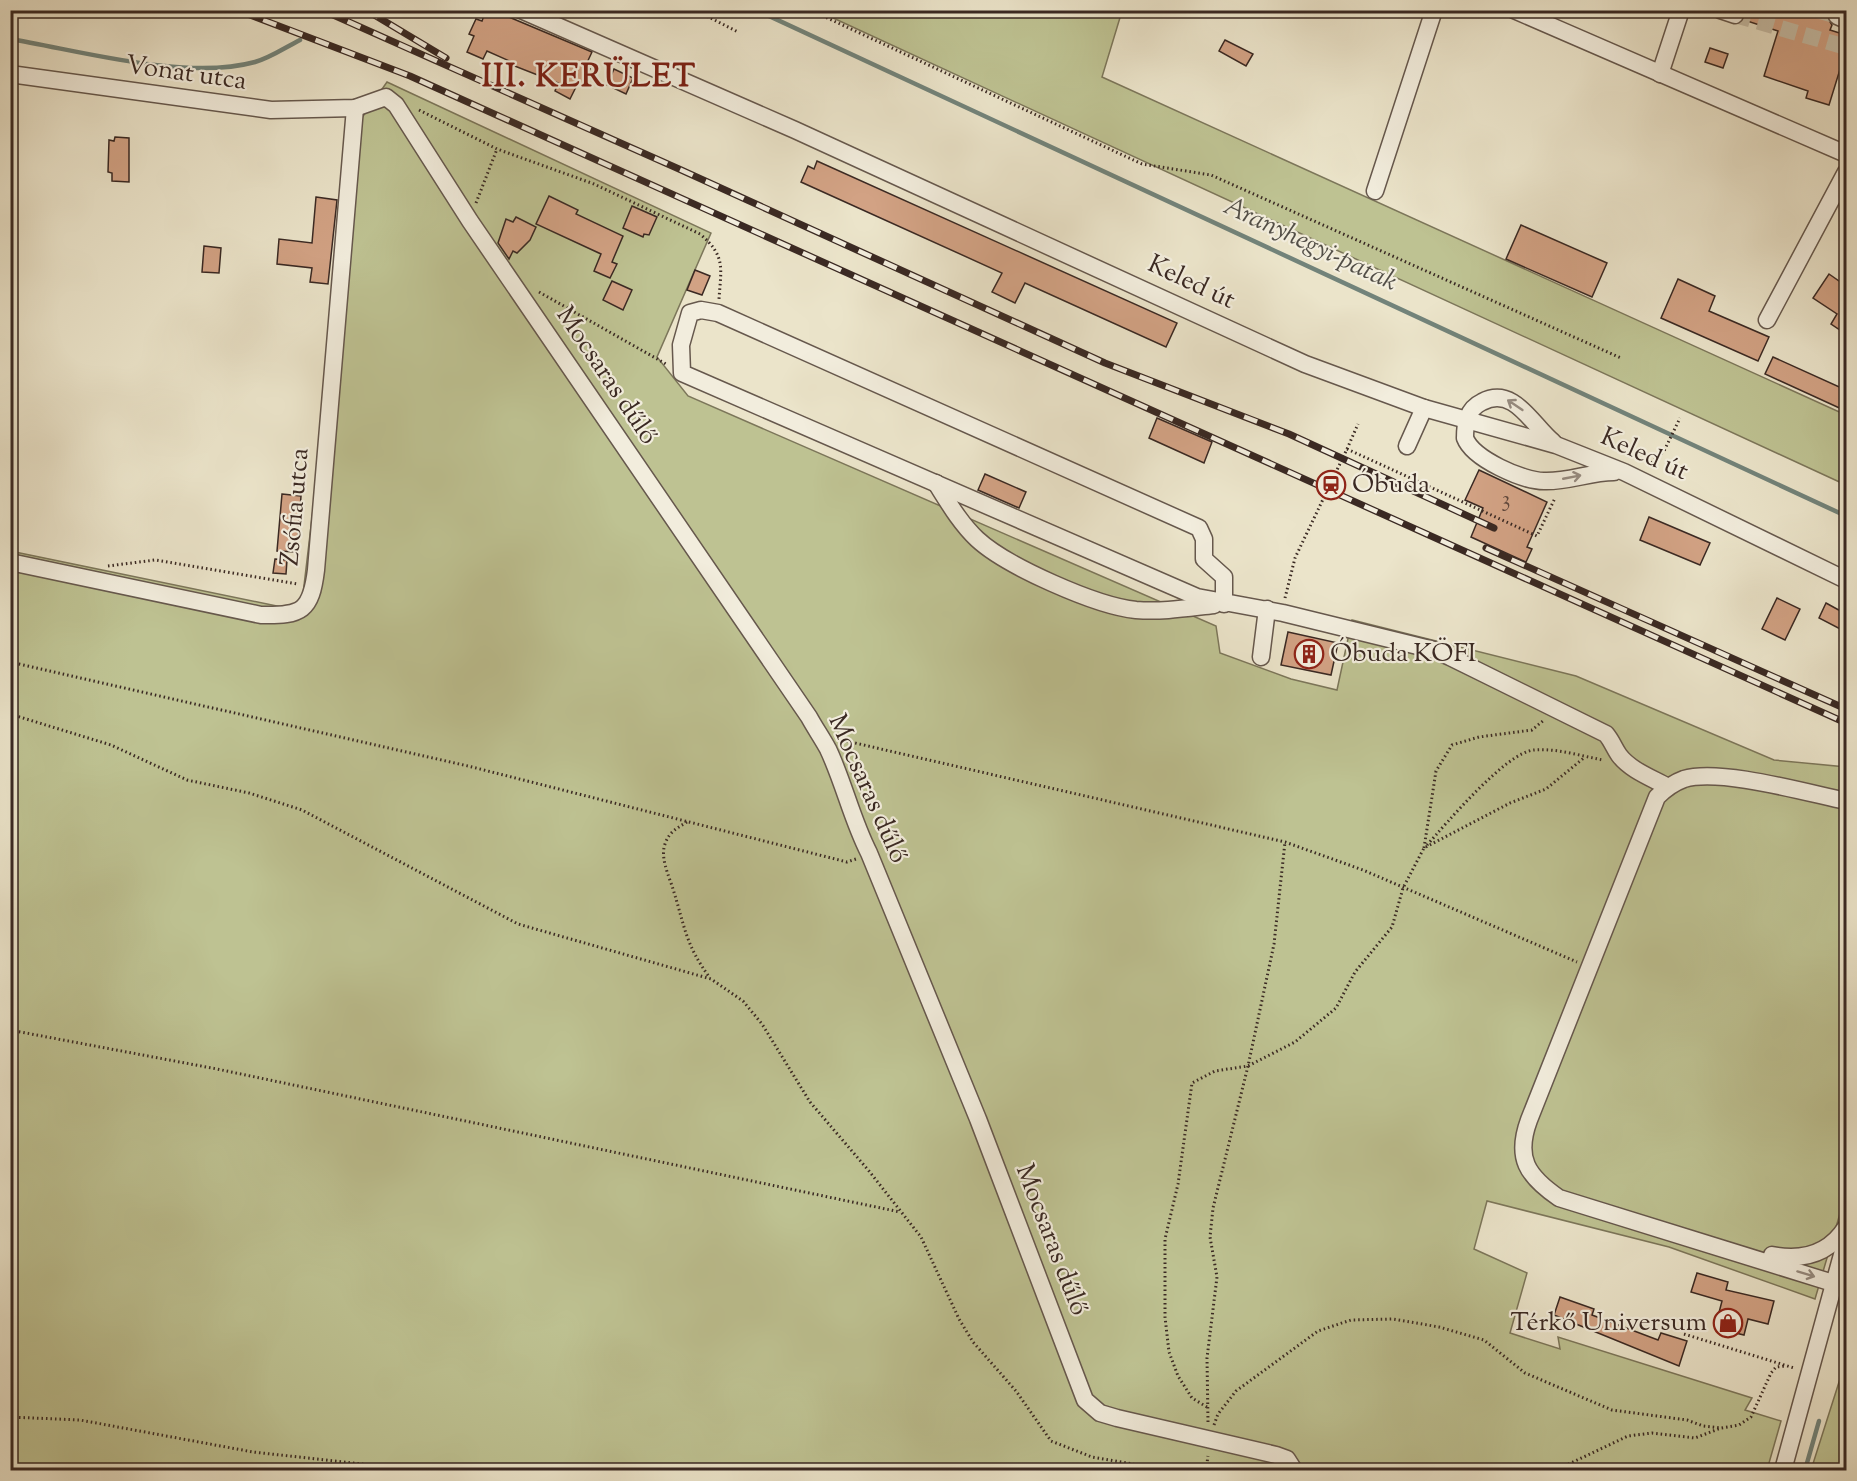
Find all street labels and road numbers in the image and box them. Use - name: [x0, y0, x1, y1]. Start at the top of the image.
- street label: Vonat utca: [123, 47, 249, 101]
- street label: Keled út: [1141, 247, 1241, 319]
- street label: Mocsaras dűlő: [546, 300, 666, 452]
- street label: Keled út: [1594, 419, 1694, 491]
- street label: Zsófia utca: [272, 446, 320, 568]
- street label: Mocsaras dűlő: [818, 709, 916, 869]
- street label: Mocsaras dűlő: [1005, 1159, 1097, 1321]

